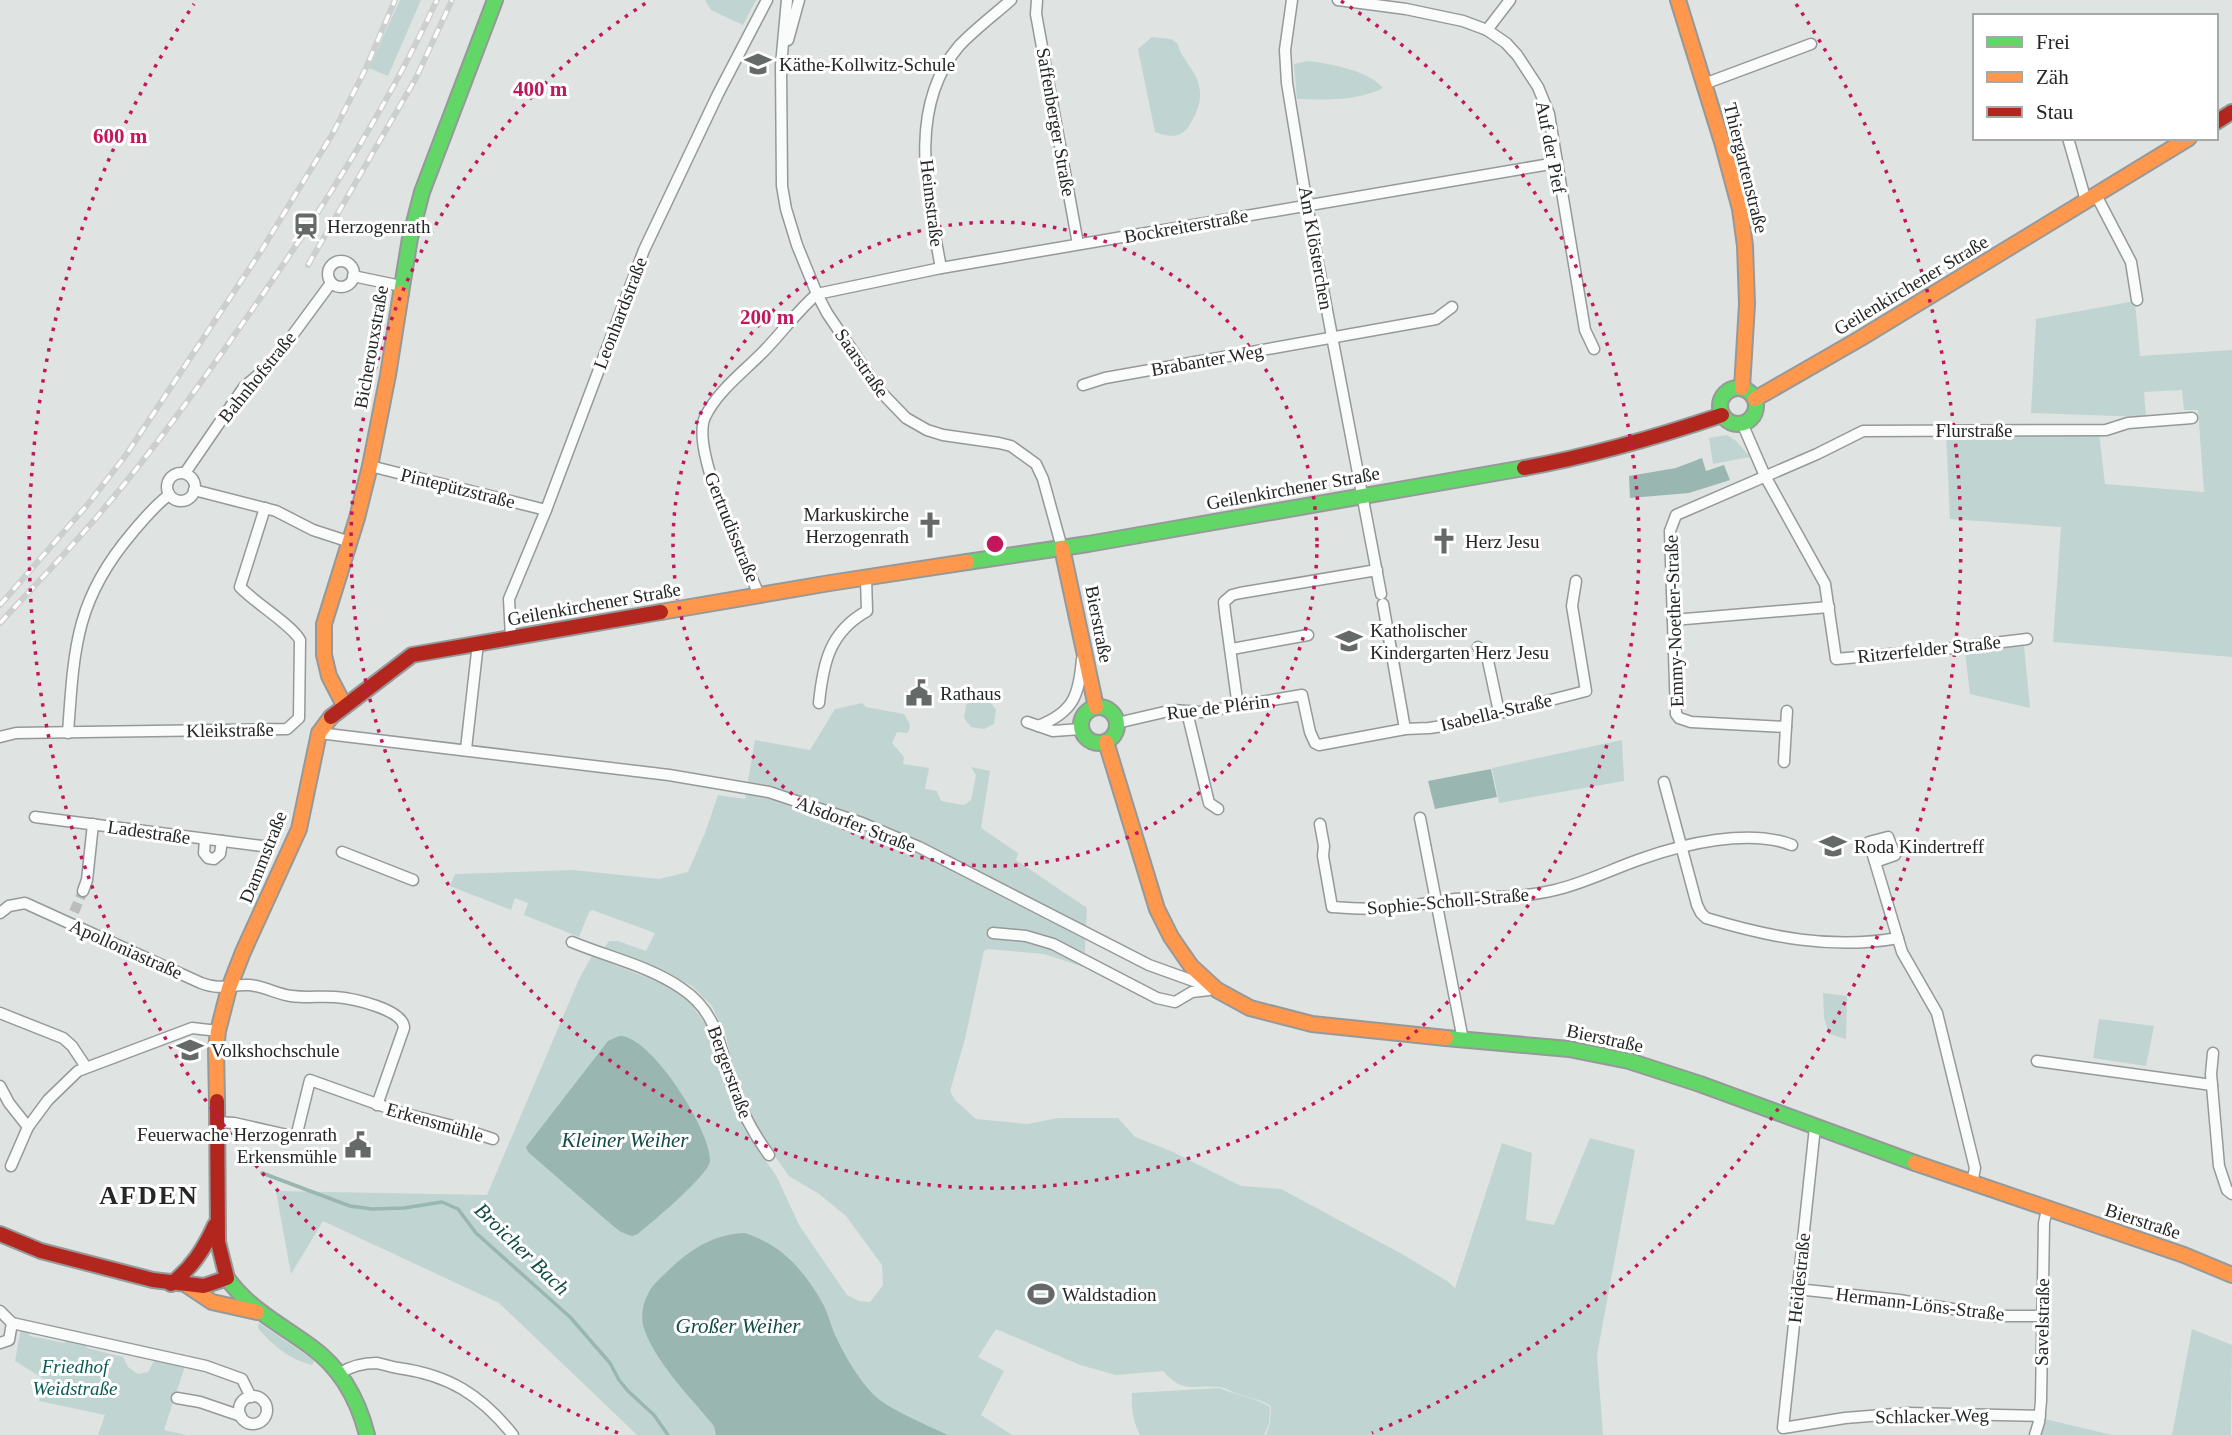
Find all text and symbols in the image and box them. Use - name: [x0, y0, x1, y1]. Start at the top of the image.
- legend: [1973, 14, 2218, 140]
- text: Frei: [2036, 30, 2070, 54]
- street label: Saffenberger Straße: [1033, 46, 1079, 198]
- school or university icon: Käthe-Kollwitz-Schule: [743, 49, 773, 79]
- place label: Käthe-Kollwitz-Schule: [779, 54, 955, 75]
- text: Zäh: [2036, 65, 2069, 89]
- text: 400 m: [513, 77, 568, 101]
- street label: Auf der Pief: [1532, 99, 1570, 196]
- text: Stau: [2036, 100, 2074, 124]
- street label: Thiergartenstraße: [1720, 101, 1772, 235]
- text: 600 m: [93, 124, 148, 148]
- street label: Heimstraße: [916, 158, 948, 248]
- street label: Am Klösterchen: [1295, 185, 1337, 312]
- street label: Bockreiterstraße: [1122, 205, 1250, 247]
- station icon: Herzogenrath: [291, 211, 321, 241]
- place label: Herzogenrath: [327, 216, 431, 237]
- street label: Geilenkirchener Straße: [1830, 231, 1992, 339]
- street label: Leonhardstraße: [589, 254, 651, 372]
- street label: Bicherouxstraße: [350, 284, 392, 410]
- text: 200 m: [740, 305, 795, 329]
- street label: Saarstraße: [831, 325, 893, 401]
- street label: Bahnhofstraße: [214, 327, 300, 427]
- street label: Brabanter Weg: [1149, 340, 1265, 380]
- street label: Flurstraße: [1935, 420, 2013, 441]
- street label: Geilenkirchener Straße: [1205, 462, 1381, 514]
- street label: Pintepützstraße: [399, 464, 517, 512]
- street label: Gertrudisstraße: [700, 469, 764, 585]
- place label: Markuskirche Herzogenrath: [803, 504, 909, 547]
- church icon: Markuskirche Herzogenrath: [915, 510, 945, 540]
- church icon: Herz Jesu: [1429, 526, 1459, 556]
- place label: Herz Jesu: [1465, 531, 1540, 552]
- centre of rings: [983, 532, 1007, 556]
- street label: Emmy-Noether-Straße: [1660, 534, 1688, 708]
- street label: Geilenkirchener Straße: [506, 578, 682, 630]
- street label: Bierstraße: [1081, 584, 1117, 664]
- place label: Katholischer Kindergarten Herz Jesu: [1370, 620, 1550, 663]
- school or university icon: Katholischer Kindergarten Herz Jesu: [1334, 626, 1364, 656]
- street label: Ritzerfelder Straße: [1856, 631, 2002, 667]
- public building icon: Rathaus: [904, 678, 934, 708]
- place label: Rathaus: [940, 683, 1001, 704]
- street label: Isabella-Straße: [1438, 689, 1554, 735]
- street label: Rue de Plérin: [1165, 690, 1271, 724]
- street label: Kleikstraße: [186, 719, 274, 741]
- street label: Alsdorfer Straße: [793, 792, 919, 856]
- street label: Dammstraße: [235, 808, 291, 906]
- street label: Ladestraße: [106, 816, 192, 848]
- school or university icon: Roda Kindertreff: [1818, 831, 1848, 861]
- place label: Roda Kindertreff: [1854, 836, 1985, 857]
- street label: Sophie-Scholl-Straße: [1366, 883, 1530, 919]
- street label: Apolloniastraße: [66, 915, 186, 983]
- street label: Bierstraße: [1565, 1020, 1645, 1056]
- street label: Bergerstraße: [704, 1023, 756, 1121]
- school or university icon: Volkshochschule: [175, 1035, 205, 1065]
- place label: Volkshochschule: [211, 1040, 339, 1061]
- street label: Erkensmühle: [384, 1098, 486, 1146]
- place label: Feuerwache Herzogenrath Erkensmühle: [137, 1124, 337, 1167]
- water label: Kleiner Weiher: [561, 1128, 689, 1152]
- public building icon: Feuerwache Herzogenrath Erkensmühle: [343, 1130, 373, 1160]
- district label: AFDEN: [99, 1181, 199, 1210]
- water label: Broicher Bach: [470, 1198, 574, 1300]
- street label: Bierstraße: [2103, 1199, 2183, 1243]
- street label: Heidestraße: [1784, 1232, 1814, 1324]
- street label: Savelstraße: [2031, 1278, 2053, 1366]
- sports icon: Waldstadion: [1026, 1279, 1056, 1309]
- street label: Hermann-Löns-Straße: [1834, 1283, 2006, 1325]
- place label: Waldstadion: [1062, 1284, 1157, 1305]
- water label: Großer Weiher: [675, 1314, 801, 1338]
- park label: Friedhof Weidstraße: [33, 1356, 117, 1399]
- street label: Schlacker Weg: [1875, 1405, 1989, 1427]

